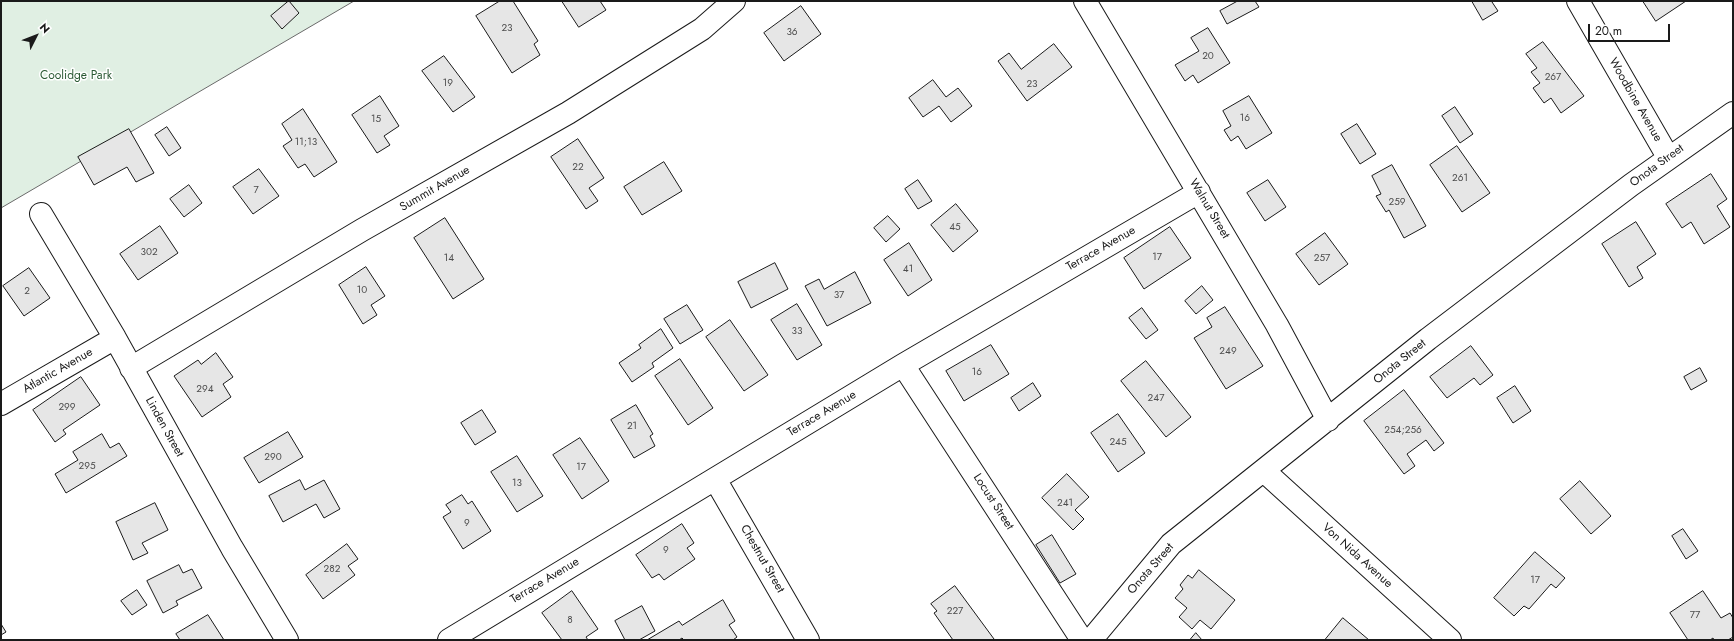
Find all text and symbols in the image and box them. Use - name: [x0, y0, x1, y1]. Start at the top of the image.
- north arrow: [16, 16, 56, 56]
- scale bar: [1590, 16, 1672, 42]
- text: N: [36, 19, 54, 37]
- text: 20 m: [1595, 22, 1622, 40]
- house number: 23: [501, 23, 513, 35]
- house number: 36: [786, 27, 798, 39]
- house number: 20: [1202, 51, 1214, 63]
- street label: Woodbine Avenue: [1605, 56, 1665, 144]
- park label: Coolidge Park: [40, 69, 112, 83]
- house number: 267: [1545, 72, 1561, 84]
- house number: 19: [443, 78, 453, 90]
- house number: 23: [1026, 79, 1038, 91]
- house number: 16: [1240, 113, 1250, 125]
- house number: 15: [371, 114, 381, 126]
- house number: 11;13: [295, 137, 317, 149]
- street label: Onota Street: [1627, 142, 1687, 190]
- house number: 22: [572, 162, 584, 174]
- street label: Summit Avenue: [397, 163, 473, 215]
- house number: 261: [1452, 173, 1468, 185]
- street label: Walnut Street: [1186, 177, 1232, 241]
- house number: 7: [253, 185, 259, 197]
- house number: 259: [1388, 197, 1406, 209]
- house number: 45: [949, 222, 961, 234]
- street label: Terrace Avenue: [1064, 223, 1138, 275]
- house number: 302: [140, 247, 158, 259]
- house number: 17: [1152, 252, 1162, 264]
- house number: 14: [444, 253, 454, 265]
- house number: 257: [1314, 253, 1330, 265]
- house number: 41: [903, 264, 913, 276]
- house number: 10: [357, 285, 367, 297]
- house number: 2: [24, 286, 30, 298]
- house number: 37: [834, 290, 844, 302]
- house number: 33: [792, 326, 802, 338]
- street label: Onota Street: [1371, 337, 1429, 387]
- street label: Atlantic Avenue: [20, 345, 96, 397]
- house number: 249: [1219, 346, 1237, 358]
- house number: 16: [972, 367, 982, 379]
- house number: 294: [196, 384, 214, 396]
- street label: Terrace Avenue: [785, 388, 859, 440]
- house number: 247: [1148, 393, 1164, 405]
- street label: Linden Street: [142, 394, 186, 460]
- house number: 299: [58, 402, 76, 414]
- house number: 21: [627, 421, 637, 433]
- house number: 254;256: [1384, 425, 1422, 437]
- house number: 245: [1109, 437, 1127, 449]
- house number: 290: [264, 452, 282, 464]
- house number: 295: [78, 461, 96, 473]
- house number: 17: [576, 462, 586, 474]
- street label: Locust Street: [970, 471, 1016, 533]
- house number: 13: [512, 478, 522, 490]
- house number: 241: [1057, 498, 1073, 510]
- house number: 9: [464, 518, 470, 530]
- street label: Von Nida Avenue: [1319, 521, 1395, 591]
- street label: Chestnut Street: [737, 522, 787, 596]
- street label: Onota Street: [1125, 540, 1177, 598]
- house number: 9: [663, 545, 669, 557]
- street label: Terrace Avenue: [508, 555, 582, 607]
- house number: 282: [324, 564, 340, 576]
- house number: 17: [1530, 575, 1540, 587]
- house number: 227: [947, 606, 963, 618]
- house number: 77: [1690, 610, 1700, 622]
- house number: 8: [567, 615, 573, 627]

